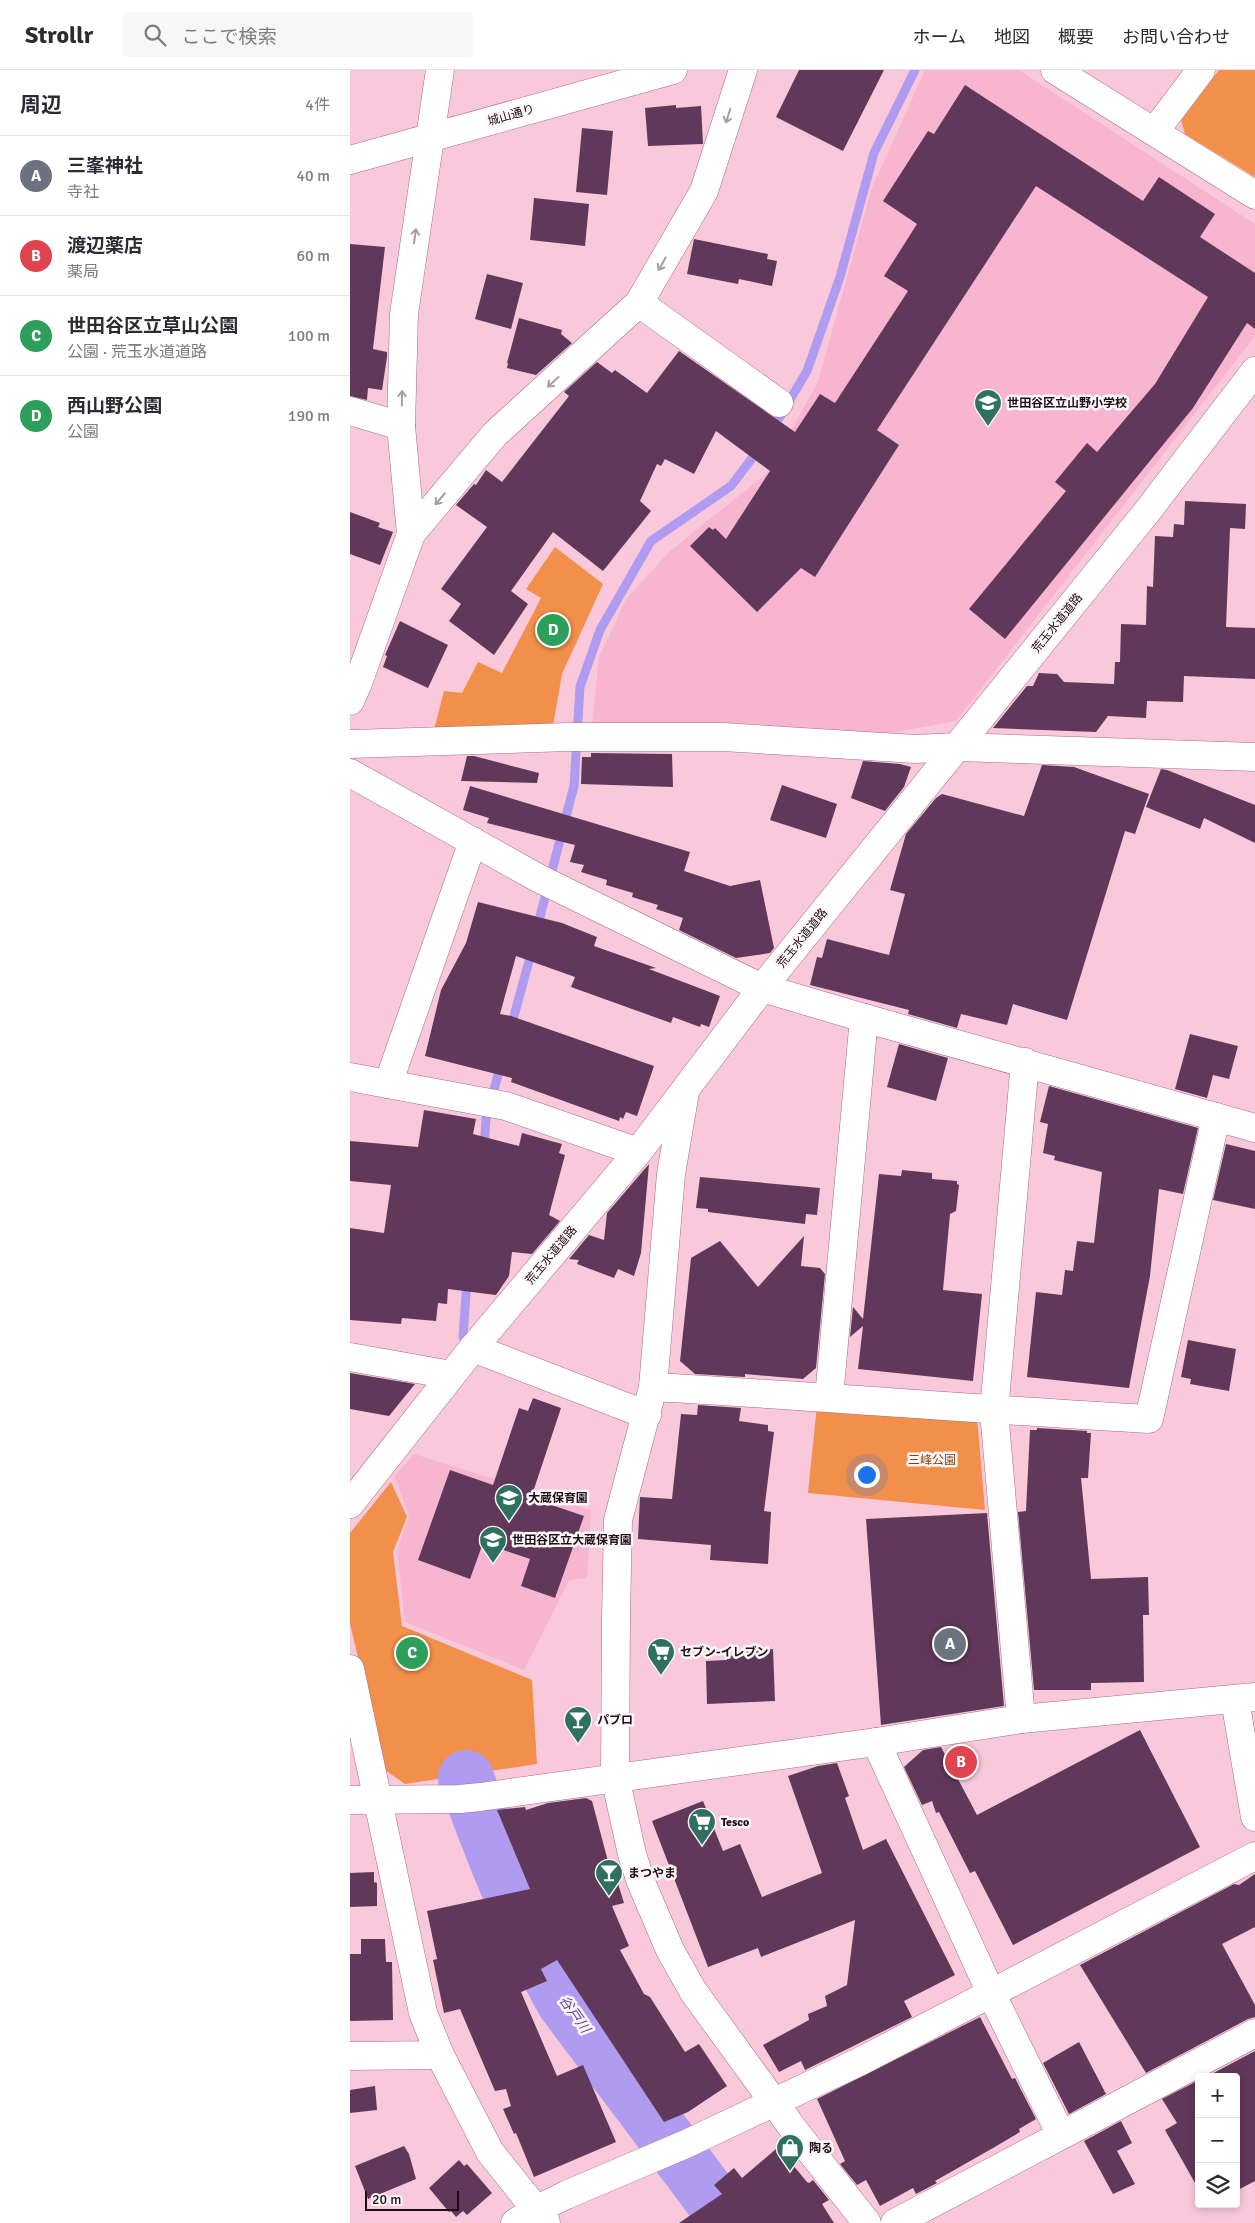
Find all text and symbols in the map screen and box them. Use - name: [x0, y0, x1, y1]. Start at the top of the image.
- search box: [123, 12, 473, 57]
- text: Strollr: [25, 20, 93, 50]
- icon: search: [141, 21, 169, 49]
- text: ここで検索: [181, 25, 276, 49]
- text: ホーム: [913, 26, 966, 48]
- text: 地図: [994, 26, 1030, 48]
- text: 概要: [1058, 26, 1094, 48]
- text: お問い合わせ: [1122, 26, 1230, 48]
- text: 周辺: [20, 92, 62, 118]
- text: 4件: [305, 95, 330, 115]
- street label: 城山通り: [486, 102, 536, 129]
- one-way arrow: [723, 108, 733, 124]
- text: 三峯神社: [67, 154, 143, 178]
- text: A: [31, 166, 41, 186]
- text: 40 m: [296, 166, 330, 186]
- text: 寺社: [67, 182, 99, 202]
- one-way arrow: [410, 228, 420, 244]
- text: 渡辺薬店: [67, 234, 143, 258]
- text: B: [31, 246, 41, 266]
- text: 60 m: [296, 246, 330, 266]
- one-way arrow: [657, 256, 667, 270]
- text: 薬局: [67, 262, 99, 282]
- text: 世田谷区立草山公園: [67, 314, 238, 338]
- text: C: [31, 326, 41, 346]
- text: 100 m: [288, 326, 330, 346]
- text: 公園 · 荒玉水道道路: [67, 342, 207, 362]
- one-way arrow: [546, 376, 559, 388]
- school or university icon: 世田谷区立山野小学校: [973, 388, 1003, 427]
- one-way arrow: [397, 390, 407, 406]
- text: 西山野公園: [67, 394, 162, 418]
- place label: 世田谷区立山野小学校: [1007, 396, 1127, 411]
- text: D: [31, 406, 41, 426]
- text: 190 m: [288, 406, 330, 426]
- text: 公園: [67, 422, 99, 442]
- one-way arrow: [435, 492, 446, 505]
- street label: 荒玉水道道路: [1029, 591, 1086, 656]
- pin: D: [537, 611, 569, 649]
- street label: 荒玉水道道路: [774, 906, 831, 971]
- street label: 荒玉水道道路: [522, 1223, 580, 1288]
- park label: 三峰公園: [908, 1453, 956, 1468]
- your location: [854, 1462, 880, 1488]
- school or university icon: 大蔵保育園: [494, 1483, 524, 1522]
- place label: 大蔵保育園: [528, 1491, 588, 1506]
- school or university icon: 世田谷区立大蔵保育園: [478, 1525, 508, 1564]
- place label: 世田谷区立大蔵保育園: [512, 1533, 632, 1548]
- pin: A: [934, 1625, 966, 1663]
- pin: C: [396, 1634, 428, 1672]
- supermarket icon: セブン-イレブン: [646, 1637, 676, 1676]
- place label: セブン-イレブン: [680, 1645, 769, 1660]
- bar icon: パブロ: [563, 1705, 593, 1744]
- place label: パブロ: [597, 1713, 633, 1728]
- pin: B: [945, 1743, 977, 1781]
- supermarket icon: Tesco: [687, 1807, 717, 1846]
- place label: Tesco: [721, 1815, 749, 1830]
- bar icon: まつやま: [594, 1858, 624, 1897]
- place label: まつやま: [628, 1866, 676, 1881]
- water label: 谷戸川: [556, 1992, 595, 2038]
- map controls: [1195, 2073, 1240, 2208]
- button: +: [1195, 2073, 1240, 2118]
- button: −: [1195, 2118, 1240, 2163]
- shop icon: 陶る: [775, 2133, 805, 2172]
- place label: 陶る: [809, 2141, 833, 2156]
- button: layers: [1195, 2163, 1240, 2208]
- scale bar: [365, 2188, 459, 2211]
- text: 20 m: [372, 2191, 401, 2208]

